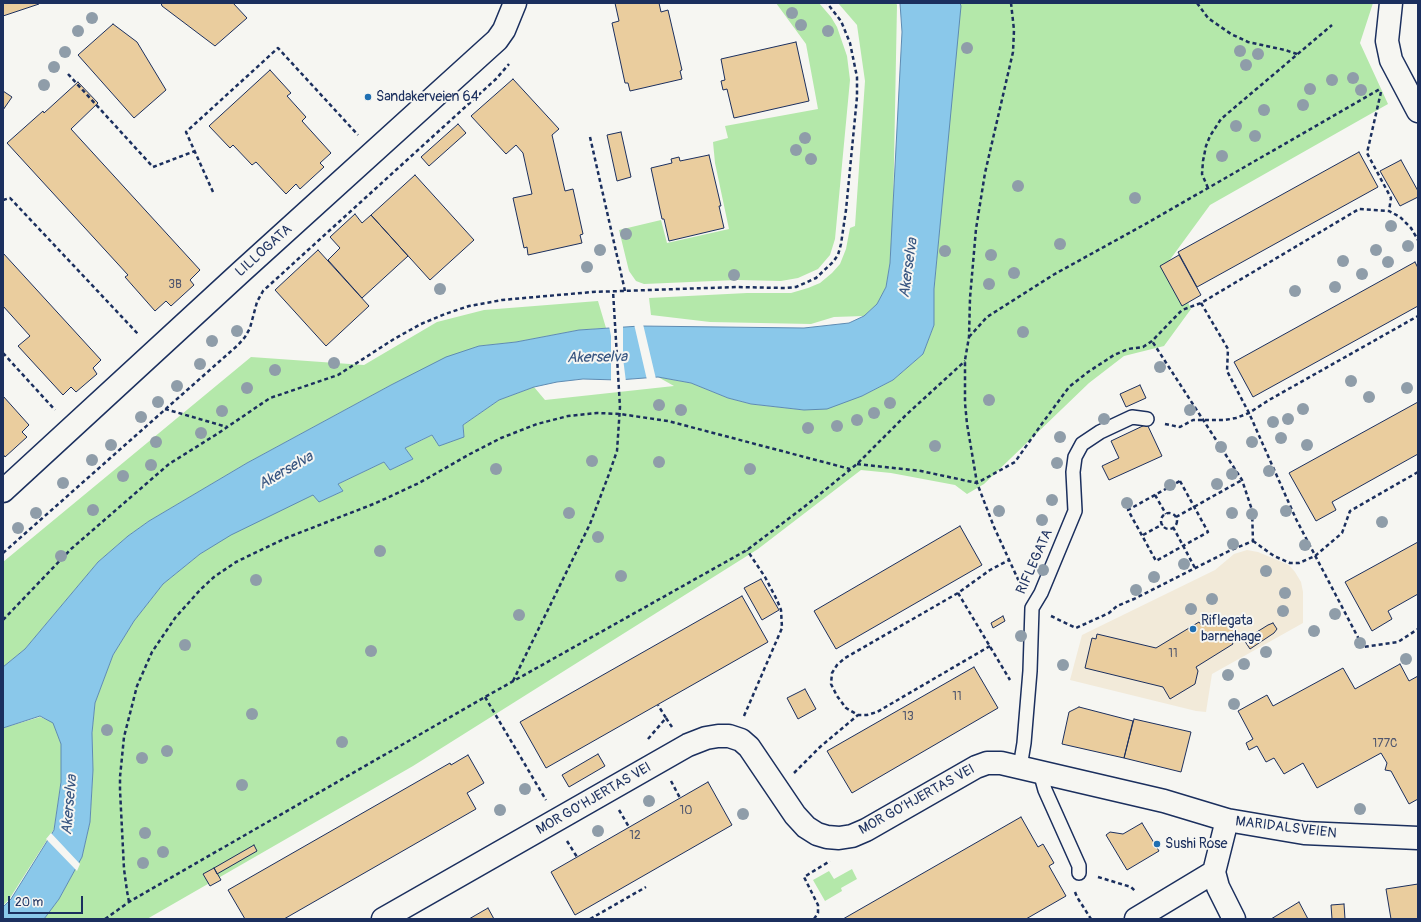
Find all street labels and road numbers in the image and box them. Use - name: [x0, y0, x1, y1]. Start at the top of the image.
- street label: LILLOGATA: [232, 221, 296, 281]
- street label: RIFLEGATA: [1013, 527, 1057, 597]
- street label: MOR GO’HJERTAS VEI: [534, 759, 654, 839]
- street label: MOR GO’HJERTAS VEI: [856, 761, 978, 839]
- street label: MARIDALSVEIEN: [1234, 813, 1338, 843]

